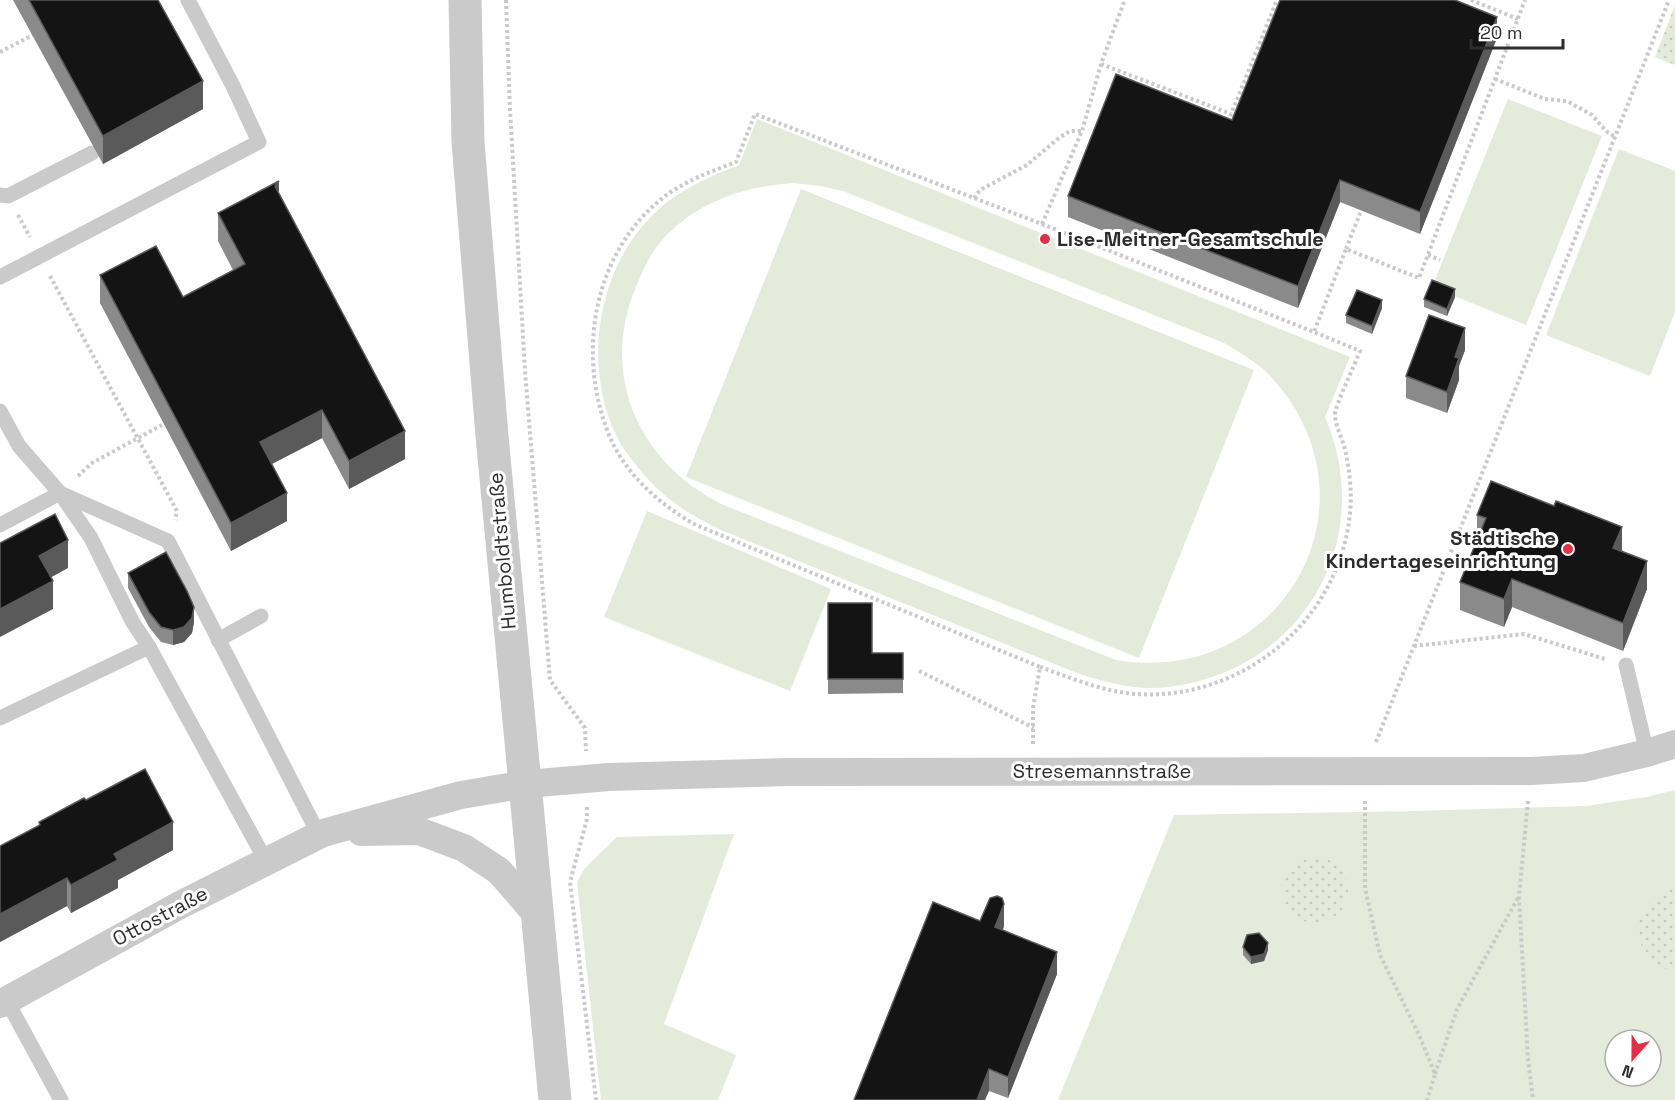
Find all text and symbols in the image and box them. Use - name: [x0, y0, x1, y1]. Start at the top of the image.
- scale bar: [1471, 12, 1562, 50]
- text: 20 m: [1480, 21, 1523, 44]
- place label: Lise-Meitner-Gesamtschule: [1057, 226, 1324, 252]
- marker: Lise-Meitner-Gesamtschule: [1038, 232, 1052, 246]
- street label: Humboldtstraße: [482, 471, 522, 631]
- place label: Städtische Kindertageseinrichtung: [1326, 525, 1556, 574]
- marker: Städtische Kindertageseinrichtung: [1561, 542, 1575, 556]
- street label: Stresemannstraße: [1013, 758, 1191, 784]
- street label: Ottostraße: [108, 880, 212, 952]
- north arrow: [1603, 1028, 1663, 1088]
- text: N: [1619, 1060, 1637, 1083]

